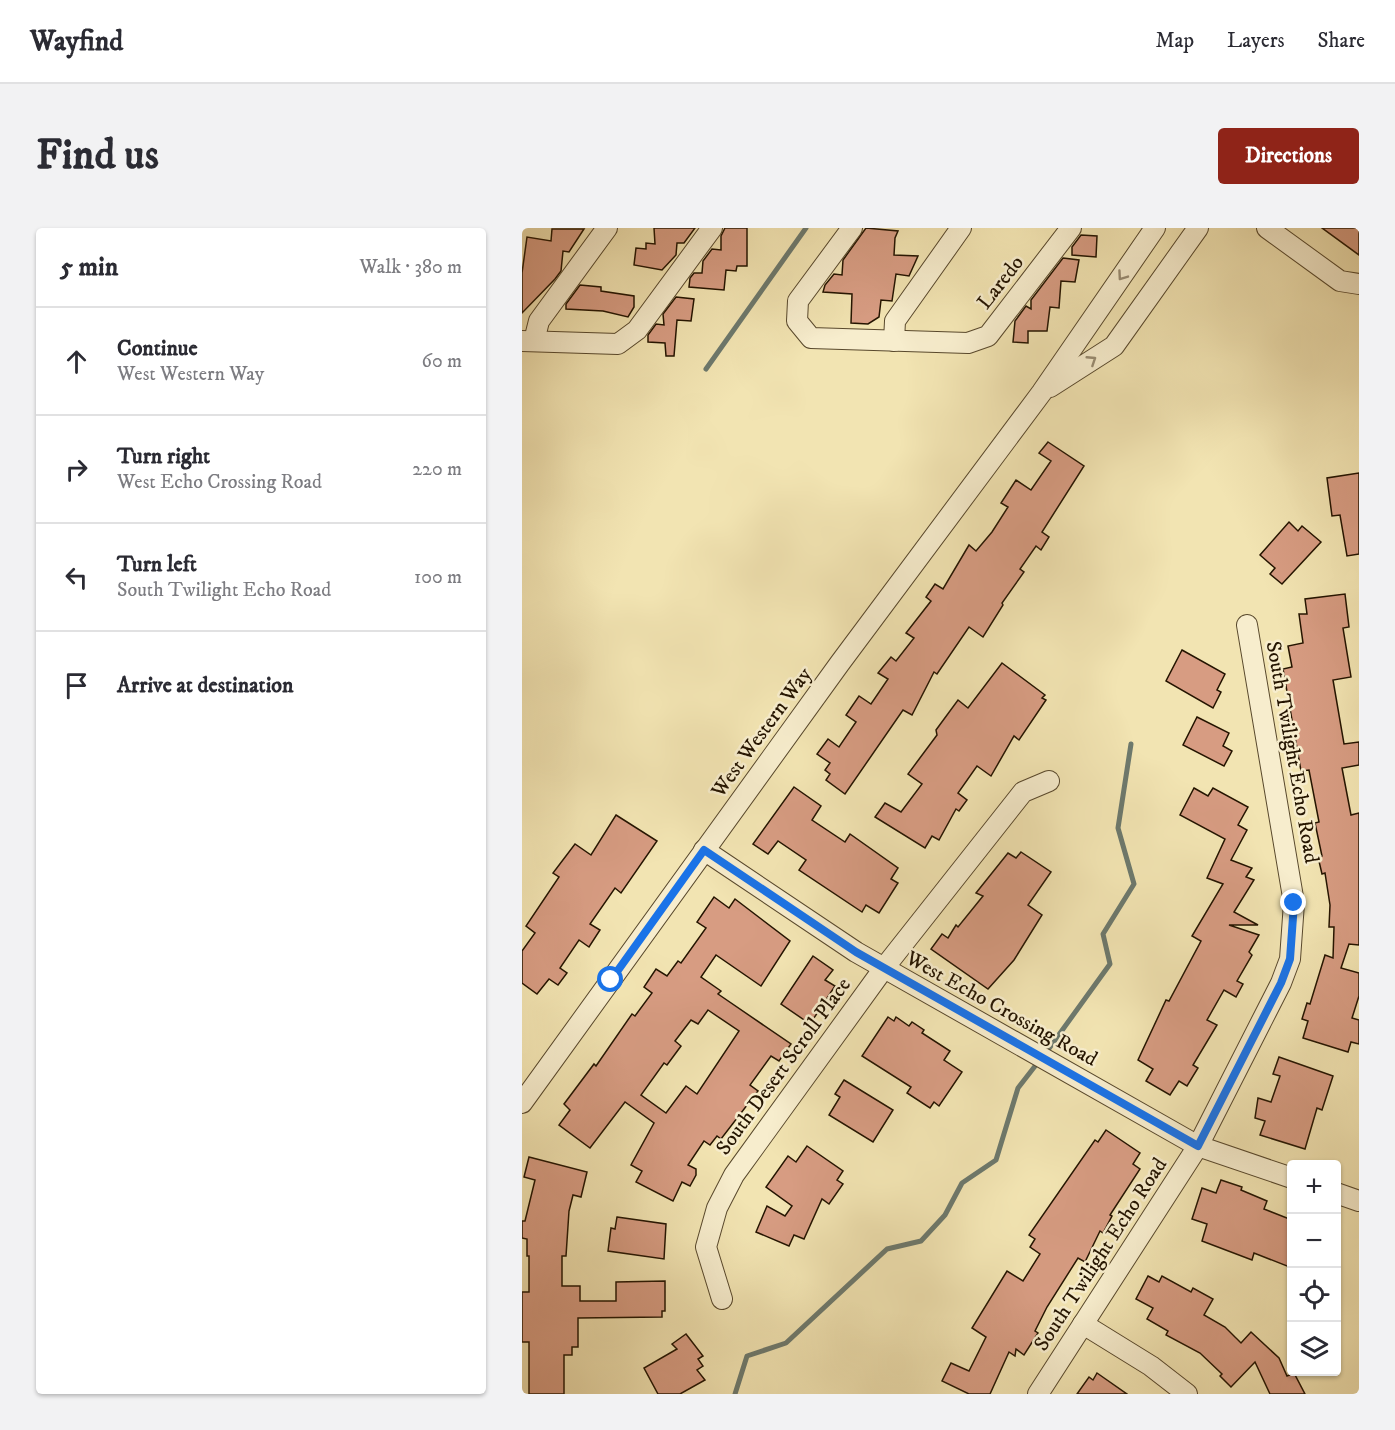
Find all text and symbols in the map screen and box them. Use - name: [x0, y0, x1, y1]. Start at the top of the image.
- text: Wayfind: [30, 24, 123, 59]
- text: Map: [1155, 28, 1194, 54]
- text: Layers: [1227, 28, 1285, 54]
- text: Share: [1318, 28, 1365, 54]
- button: Directions: [1218, 128, 1359, 184]
- text: Find us: [36, 130, 159, 182]
- street label: Laredo: [972, 250, 1030, 315]
- text: 5 min: [60, 251, 118, 284]
- text: Walk · 380 m: [360, 255, 462, 280]
- one-way arrow: [1118, 270, 1129, 281]
- text: Continue: [117, 335, 198, 362]
- icon: ahead: [60, 345, 93, 378]
- text: 60 m: [422, 349, 462, 374]
- one-way arrow: [1085, 356, 1096, 367]
- text: West Western Way: [117, 362, 264, 387]
- text: Turn right: [117, 443, 210, 470]
- icon: right: [60, 453, 93, 486]
- text: 220 m: [412, 457, 462, 482]
- text: West Echo Crossing Road: [117, 470, 322, 495]
- text: Turn left: [117, 551, 197, 578]
- icon: left: [60, 561, 93, 594]
- text: 100 m: [414, 565, 462, 590]
- text: South Twilight Echo Road: [117, 578, 331, 603]
- street label: South Twilight Echo Road: [1260, 639, 1324, 866]
- street label: West Western Way: [705, 662, 818, 804]
- icon: arrive: [60, 669, 93, 702]
- text: Arrive at destination: [117, 672, 294, 699]
- route end: [1280, 889, 1306, 915]
- street label: West Echo Crossing Road: [900, 945, 1102, 1073]
- route start: [597, 966, 623, 992]
- street label: South Desert Scroll Place: [711, 973, 857, 1160]
- street label: South Twilight Echo Road: [1029, 1153, 1173, 1356]
- map controls: [1287, 1160, 1341, 1376]
- button: +: [1287, 1160, 1341, 1214]
- button: −: [1287, 1214, 1341, 1268]
- button: locate: [1287, 1268, 1341, 1322]
- button: layers: [1287, 1322, 1341, 1376]

